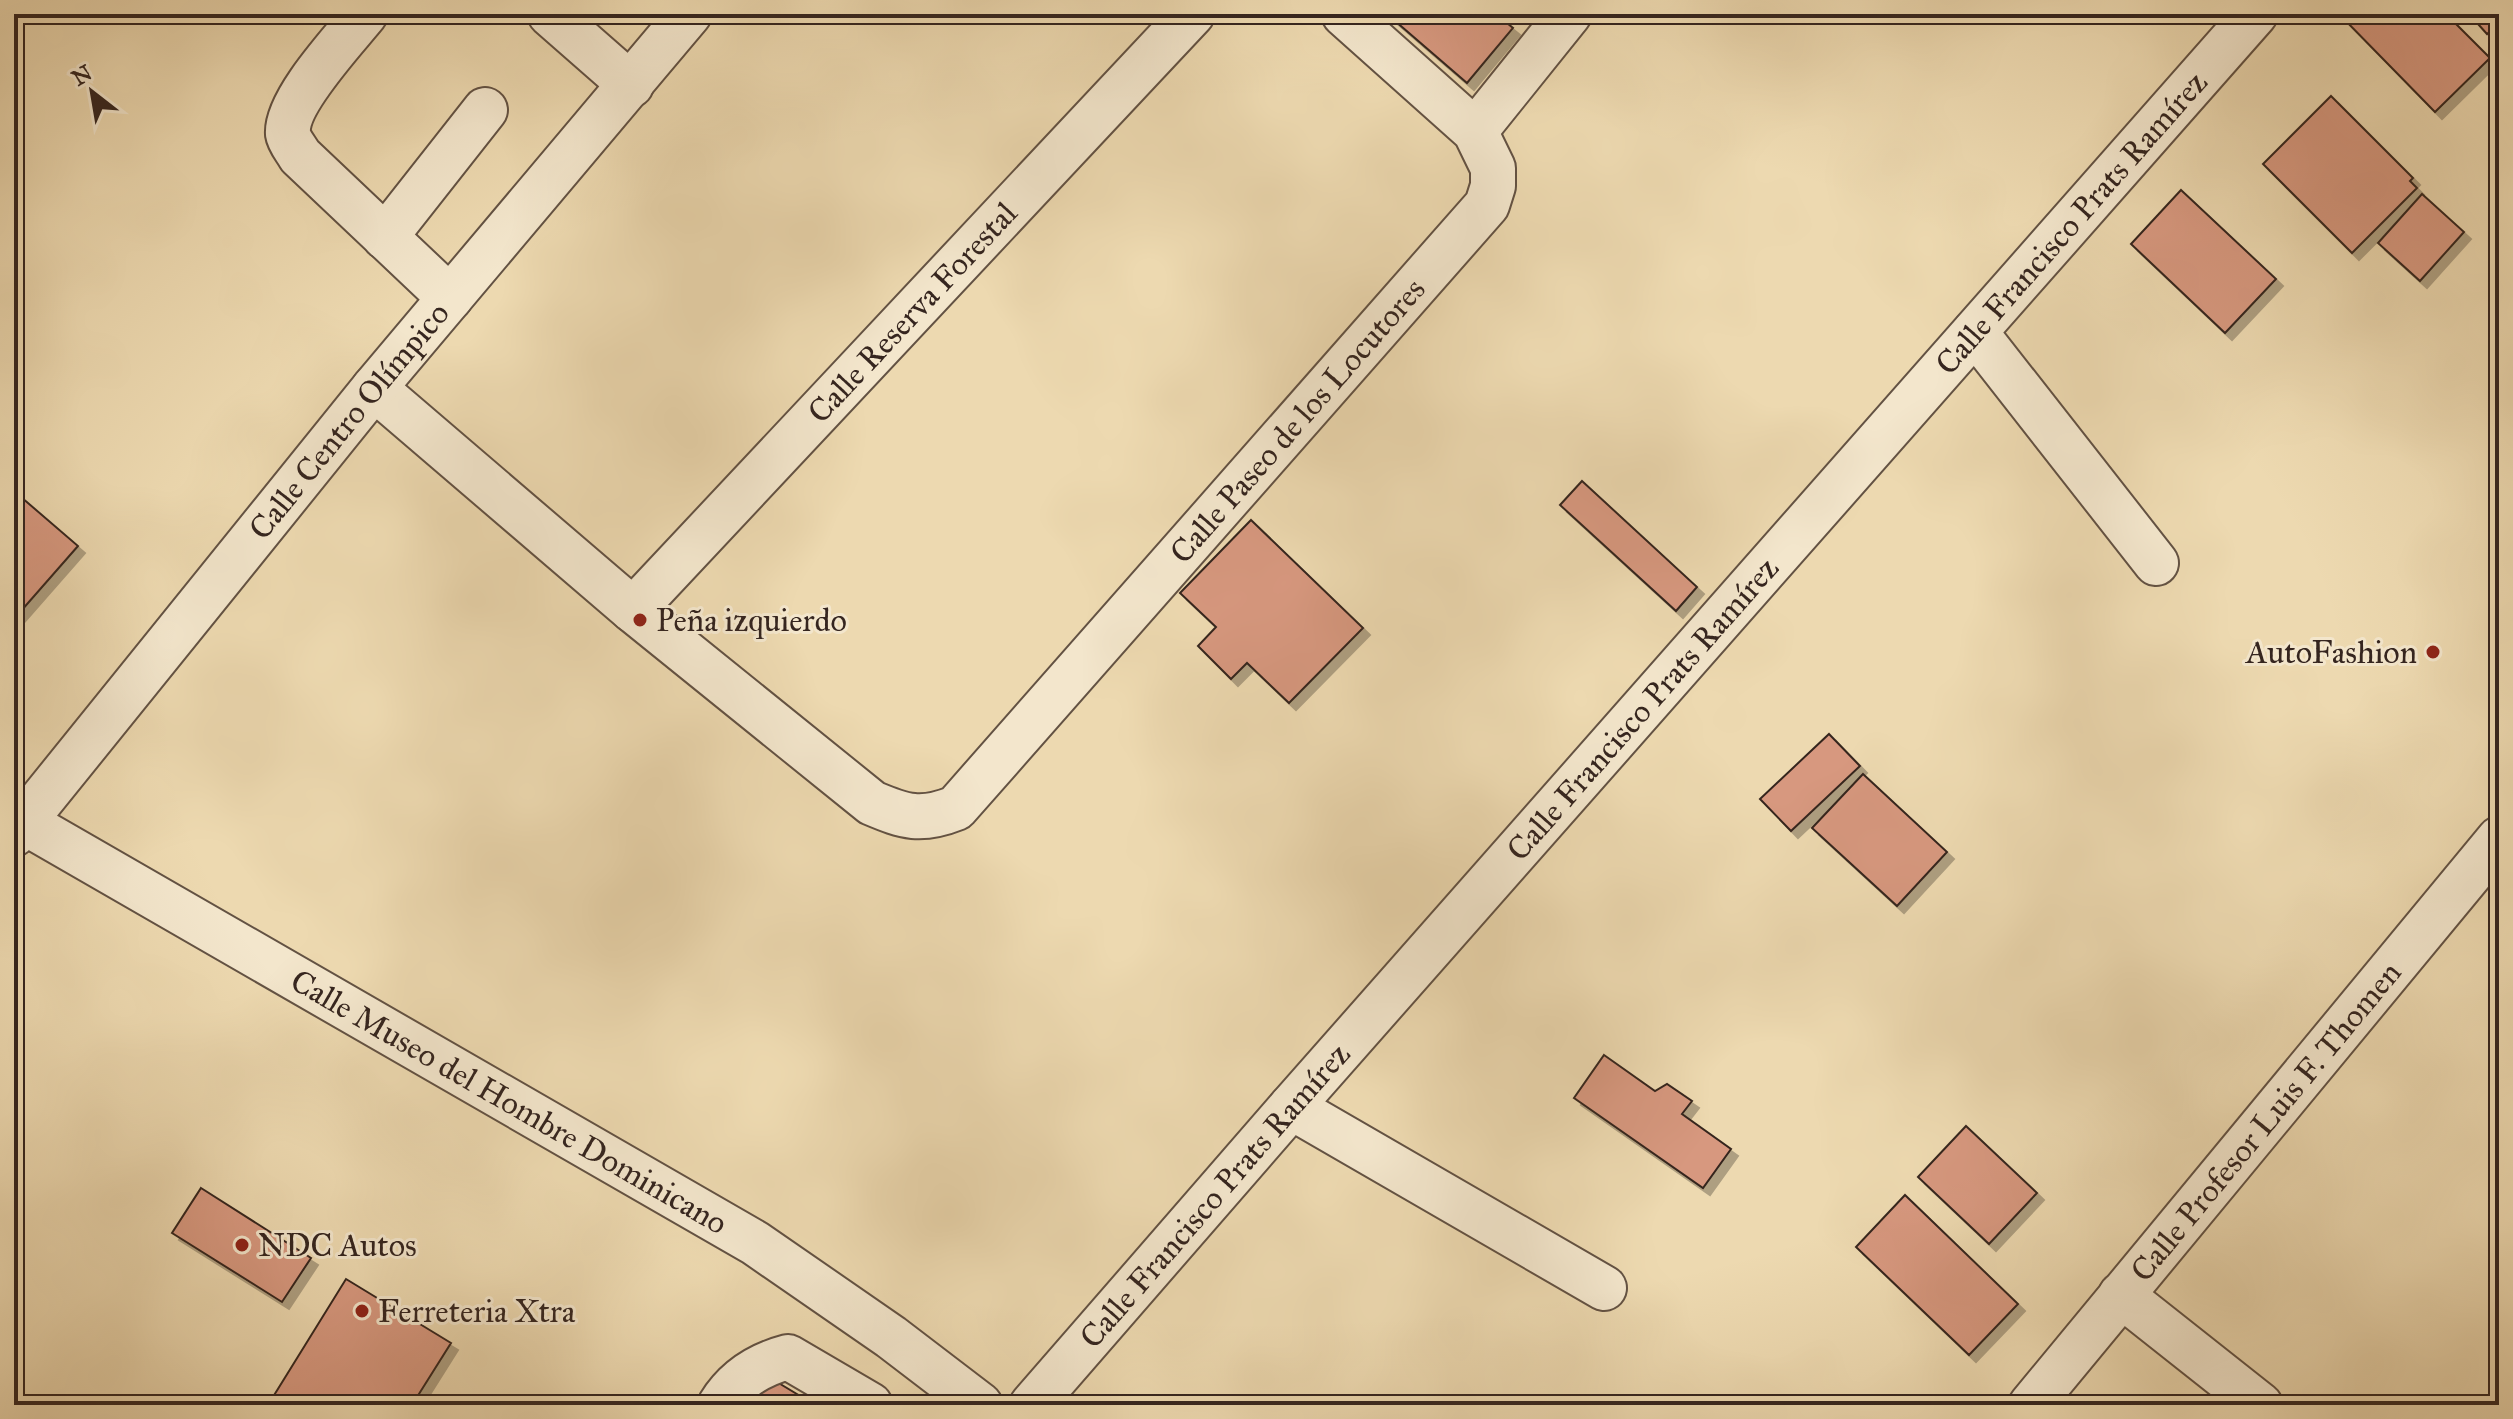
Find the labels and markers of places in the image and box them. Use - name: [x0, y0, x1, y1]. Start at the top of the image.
- place label: Peña izquierdo: [656, 601, 847, 640]
- marker: Peña izquierdo: [631, 611, 649, 629]
- place label: AutoFashion: [2244, 633, 2417, 672]
- marker: AutoFashion: [2424, 643, 2442, 661]
- place label: NDC Autos: [258, 1226, 417, 1265]
- marker: NDC Autos: [233, 1236, 251, 1254]
- place label: Ferreteria Xtra: [378, 1292, 576, 1331]
- marker: Ferreteria Xtra: [353, 1302, 371, 1320]

